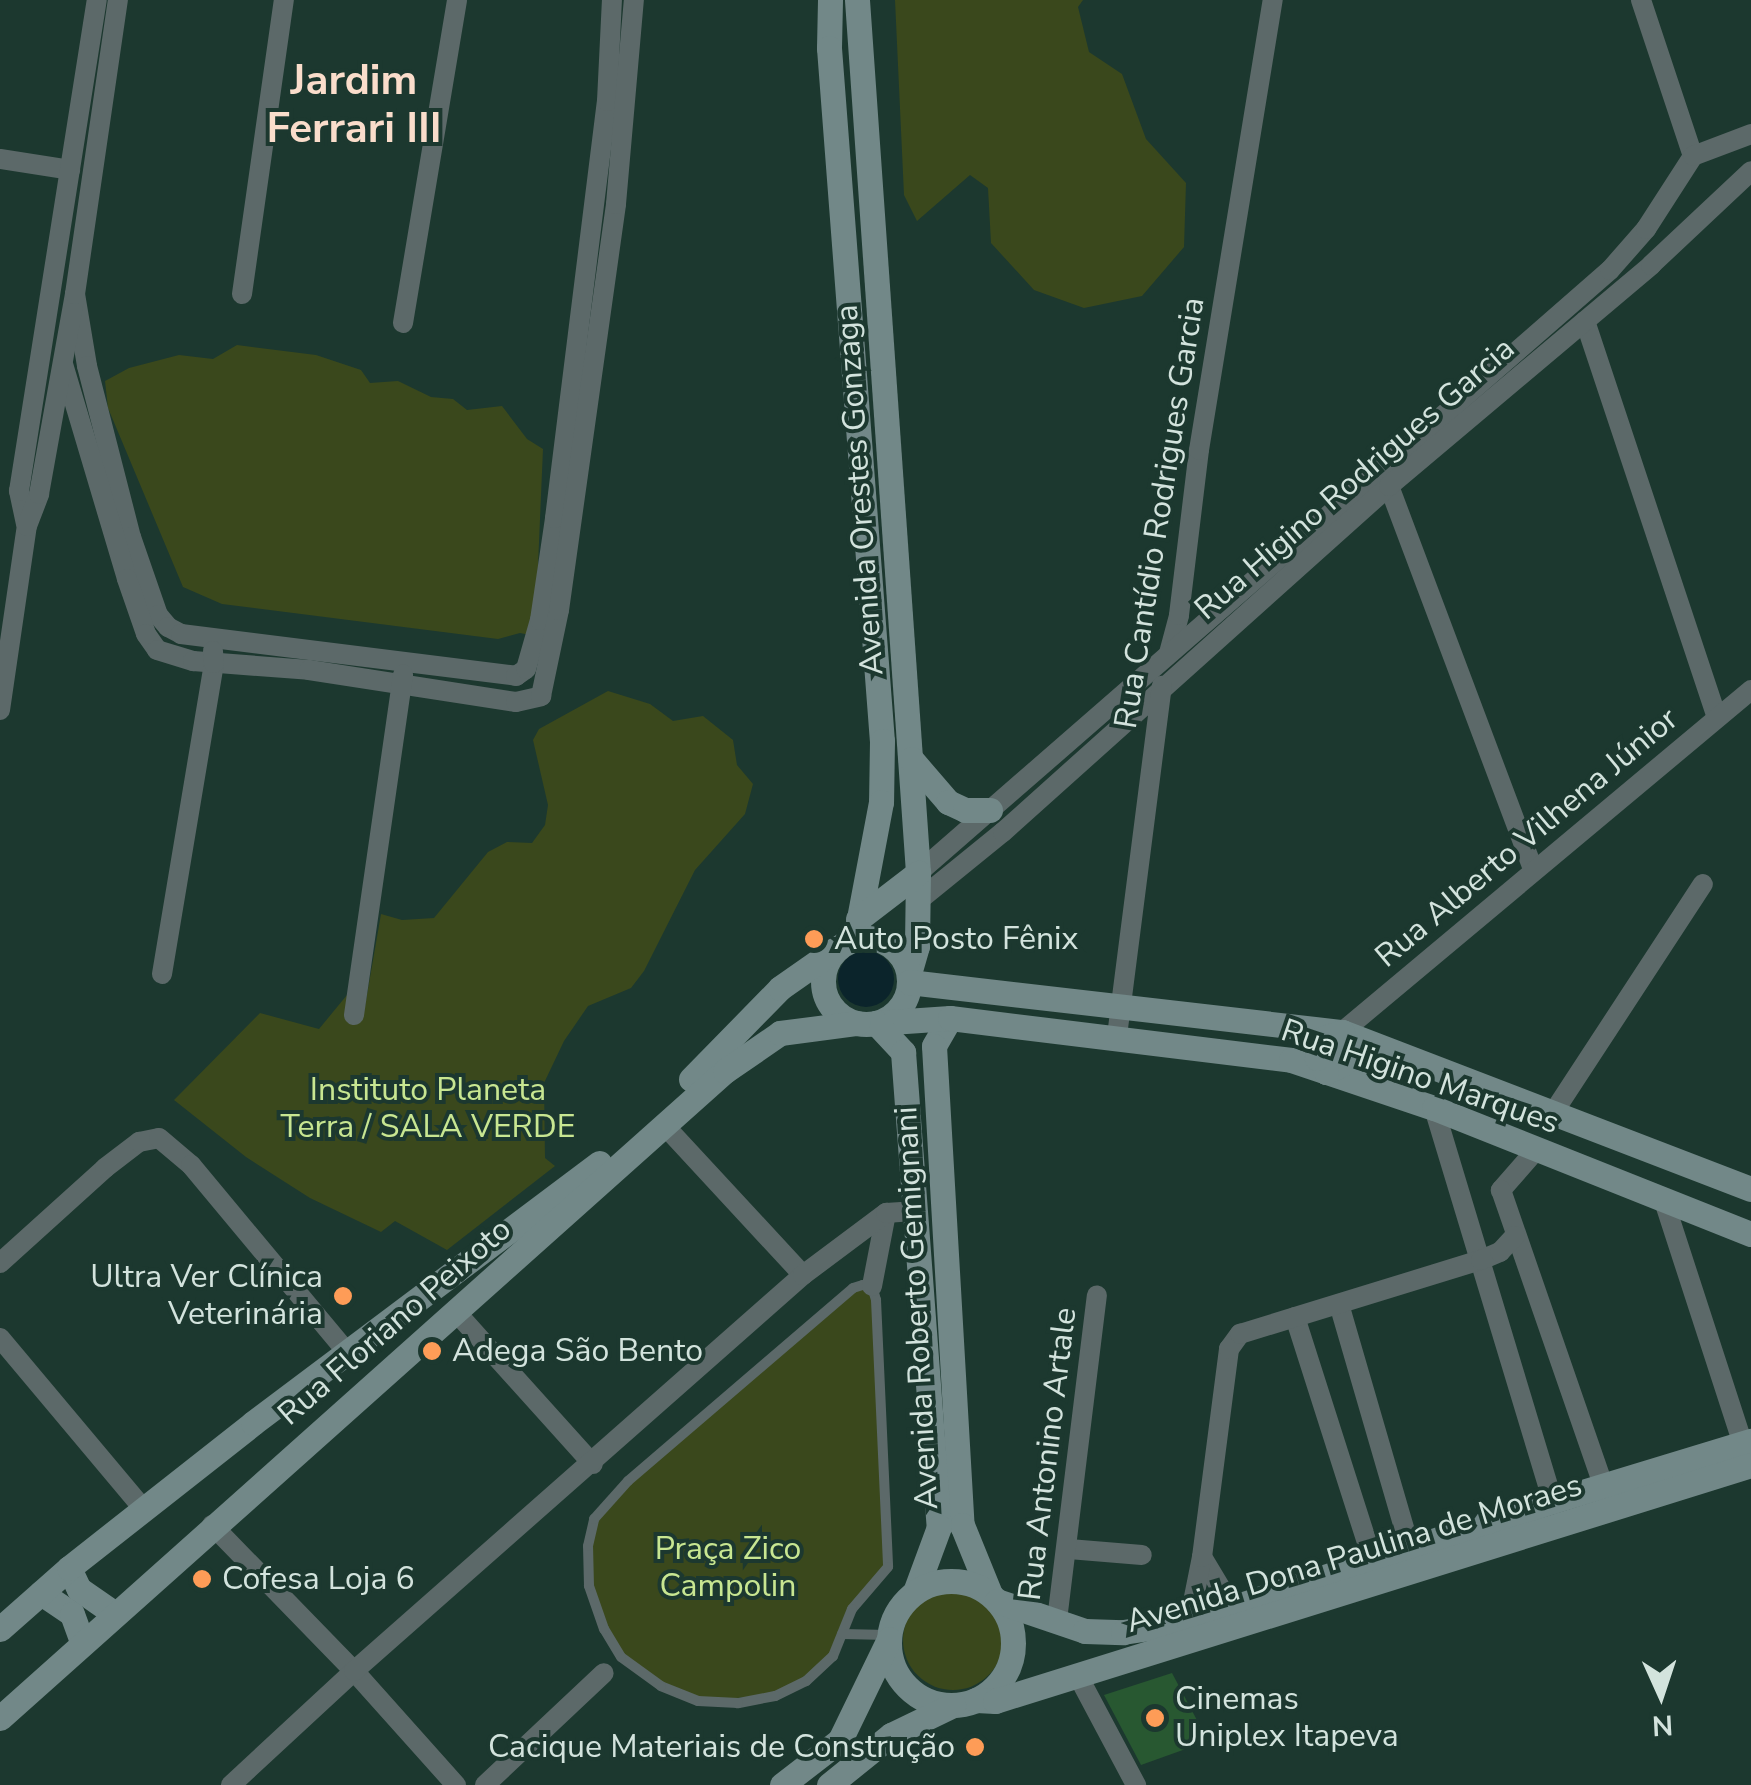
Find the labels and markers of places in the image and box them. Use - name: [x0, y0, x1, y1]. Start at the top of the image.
- place label: Auto Posto Fênix: [834, 920, 1078, 958]
- marker: Auto Posto Fênix: [803, 928, 825, 950]
- place label: Ultra Ver Clínica Veterinária: [90, 1259, 323, 1334]
- marker: Ultra Ver Clínica Veterinária: [332, 1285, 354, 1307]
- place label: Adega São Bento: [452, 1332, 703, 1370]
- marker: Adega São Bento: [421, 1340, 443, 1362]
- place label: Cofesa Loja 6: [222, 1560, 415, 1598]
- marker: Cofesa Loja 6: [191, 1568, 213, 1590]
- place label: Cinemas Uniplex Itapeva: [1175, 1681, 1399, 1756]
- marker: Cinemas Uniplex Itapeva: [1144, 1707, 1166, 1729]
- place label: Cacique Materiais de Construção: [488, 1728, 955, 1766]
- marker: Cacique Materiais de Construção: [964, 1736, 986, 1758]

